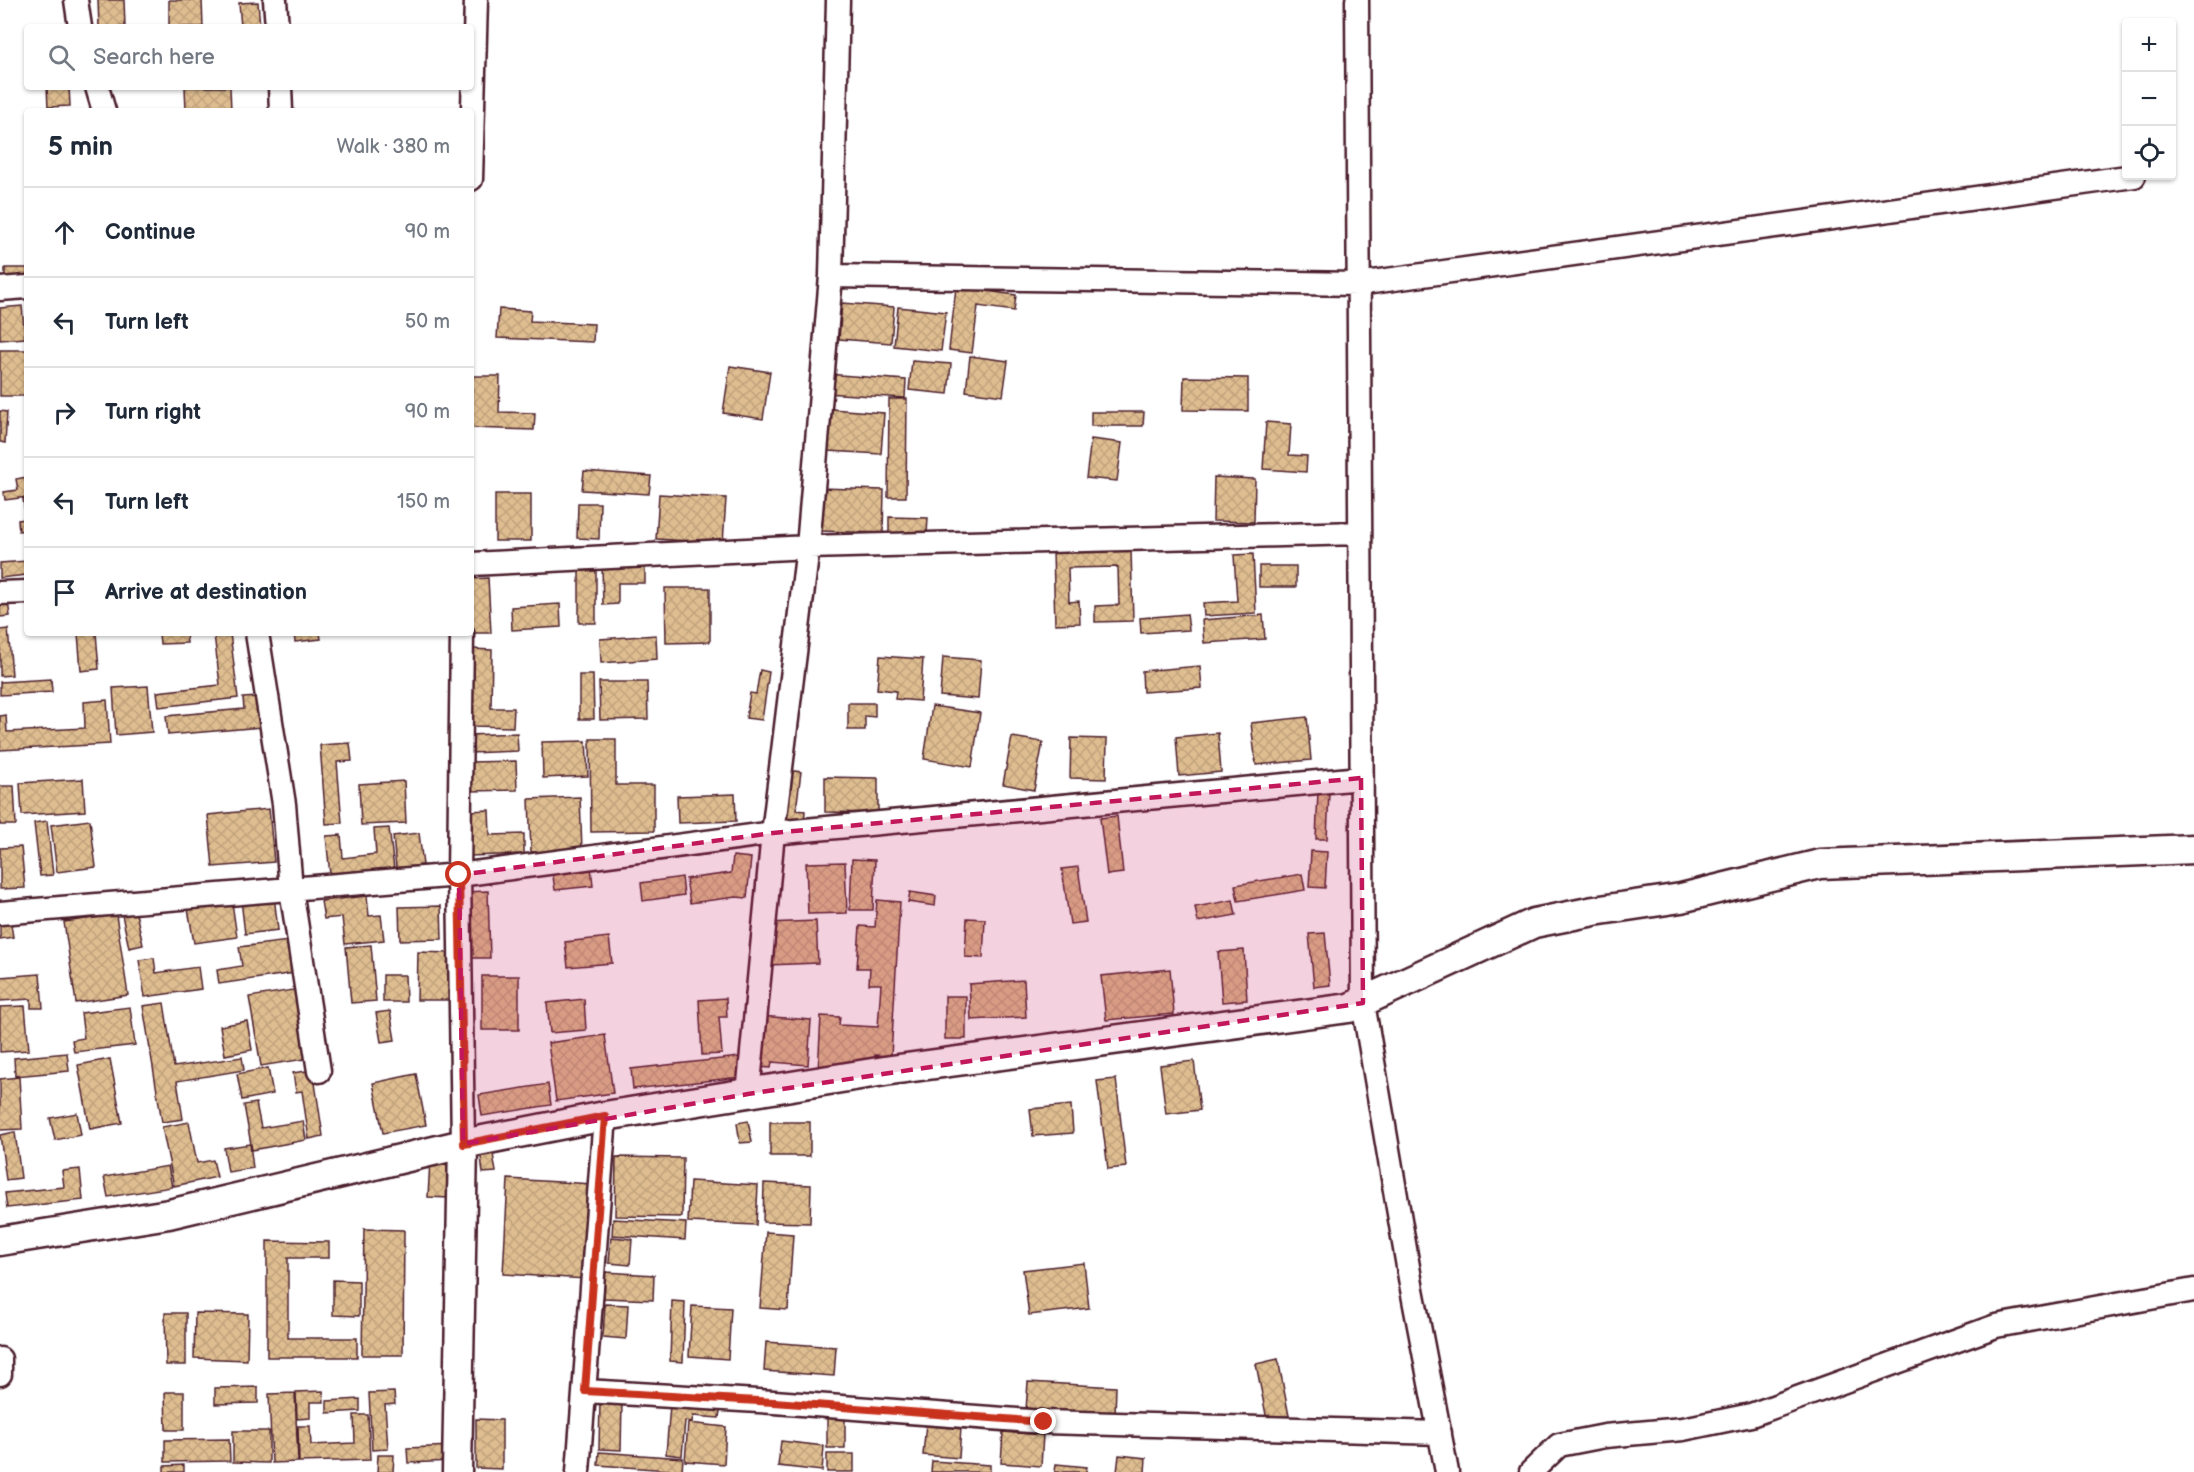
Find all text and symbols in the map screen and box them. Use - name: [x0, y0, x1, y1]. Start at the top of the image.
- map controls: [2122, 18, 2176, 180]
- button: +: [2122, 18, 2176, 72]
- search box: [24, 24, 474, 90]
- icon: search: [45, 41, 78, 74]
- text: Search here: [93, 44, 215, 71]
- button: −: [2122, 72, 2176, 126]
- button: locate: [2122, 126, 2176, 180]
- text: 5 min: [48, 132, 113, 163]
- text: Walk · 380 m: [337, 135, 450, 159]
- icon: ahead: [48, 216, 81, 249]
- text: Continue: [105, 219, 195, 246]
- text: 90 m: [405, 220, 450, 244]
- icon: left: [48, 306, 81, 339]
- text: Turn left: [105, 309, 189, 336]
- text: 50 m: [405, 310, 450, 334]
- icon: right: [48, 396, 81, 429]
- text: Turn right: [105, 399, 201, 426]
- text: 90 m: [405, 400, 450, 424]
- icon: left: [48, 486, 81, 519]
- text: Turn left: [105, 489, 189, 516]
- text: 150 m: [397, 490, 450, 514]
- icon: arrive: [48, 576, 81, 609]
- text: Arrive at destination: [105, 579, 307, 606]
- route start: [445, 861, 471, 887]
- route end: [1030, 1408, 1056, 1434]

